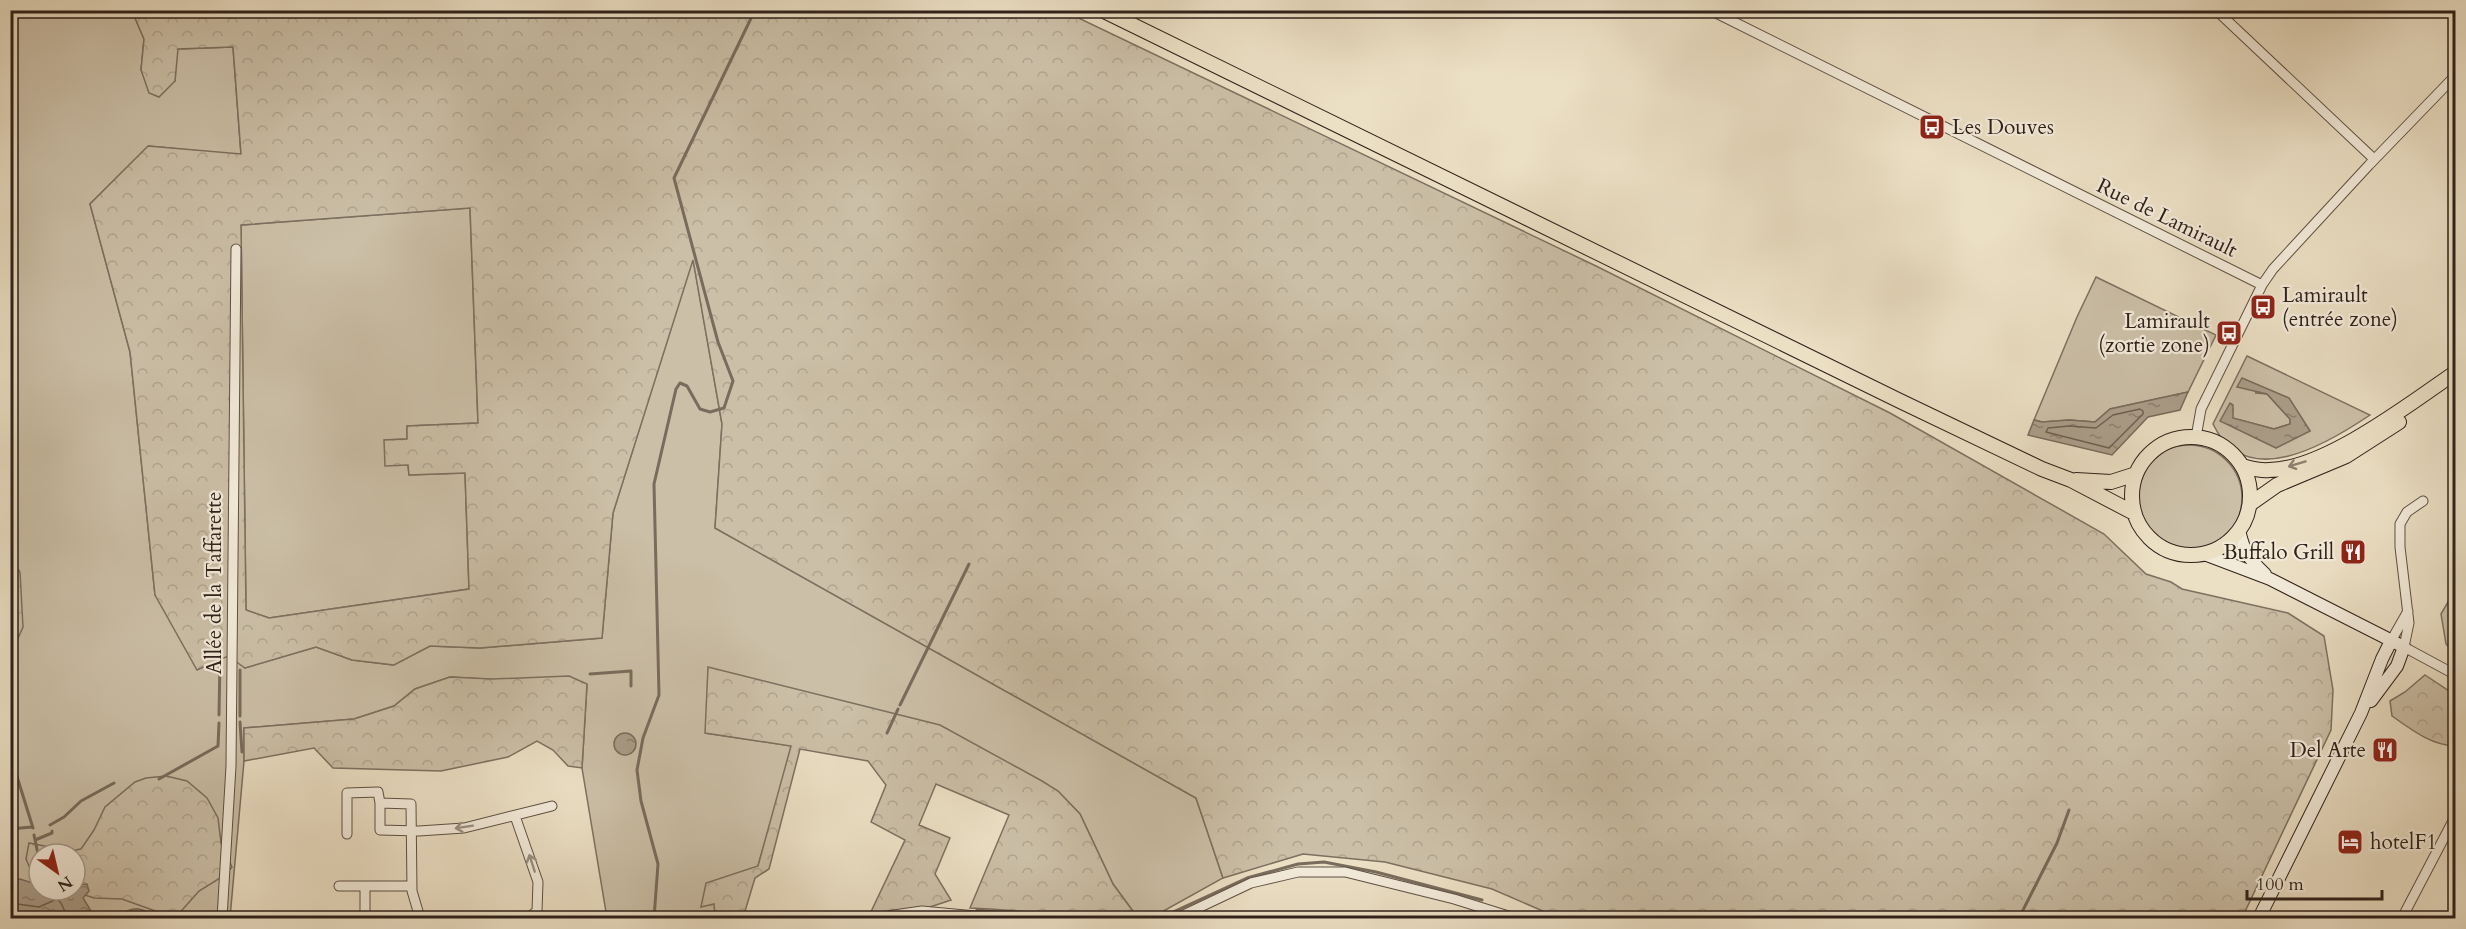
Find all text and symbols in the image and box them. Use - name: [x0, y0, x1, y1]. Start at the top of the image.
- bus stop icon: Les Douves: [1917, 112, 1947, 142]
- place label: Les Douves: [1952, 113, 2054, 142]
- street label: Rue de Lamirault: [2092, 171, 2243, 265]
- place label: Lamirault (entrée zone): [2282, 281, 2398, 334]
- bus stop icon: Lamirault (entrée zone): [2248, 292, 2278, 322]
- place label: Lamirault (zortie zone): [2098, 307, 2210, 360]
- bus stop icon: Lamirault (zortie zone): [2214, 318, 2244, 348]
- one-way arrow: [2288, 459, 2307, 470]
- street label: Allée de la Taffarette: [200, 492, 229, 674]
- restaurant icon: Buffalo Grill: [2338, 537, 2368, 567]
- place label: Buffalo Grill: [2223, 538, 2334, 567]
- restaurant icon: Del Arte: [2370, 735, 2400, 765]
- place label: Del Arte: [2290, 736, 2366, 765]
- one-way arrow: [455, 822, 474, 833]
- hotel icon: hotelF1: [2335, 827, 2365, 857]
- place label: hotelF1: [2370, 828, 2437, 857]
- north arrow: [27, 842, 87, 902]
- one-way arrow: [526, 854, 537, 873]
- scale bar: [2247, 863, 2382, 901]
- text: N: [53, 871, 77, 897]
- text: 100 m: [2256, 872, 2304, 897]

